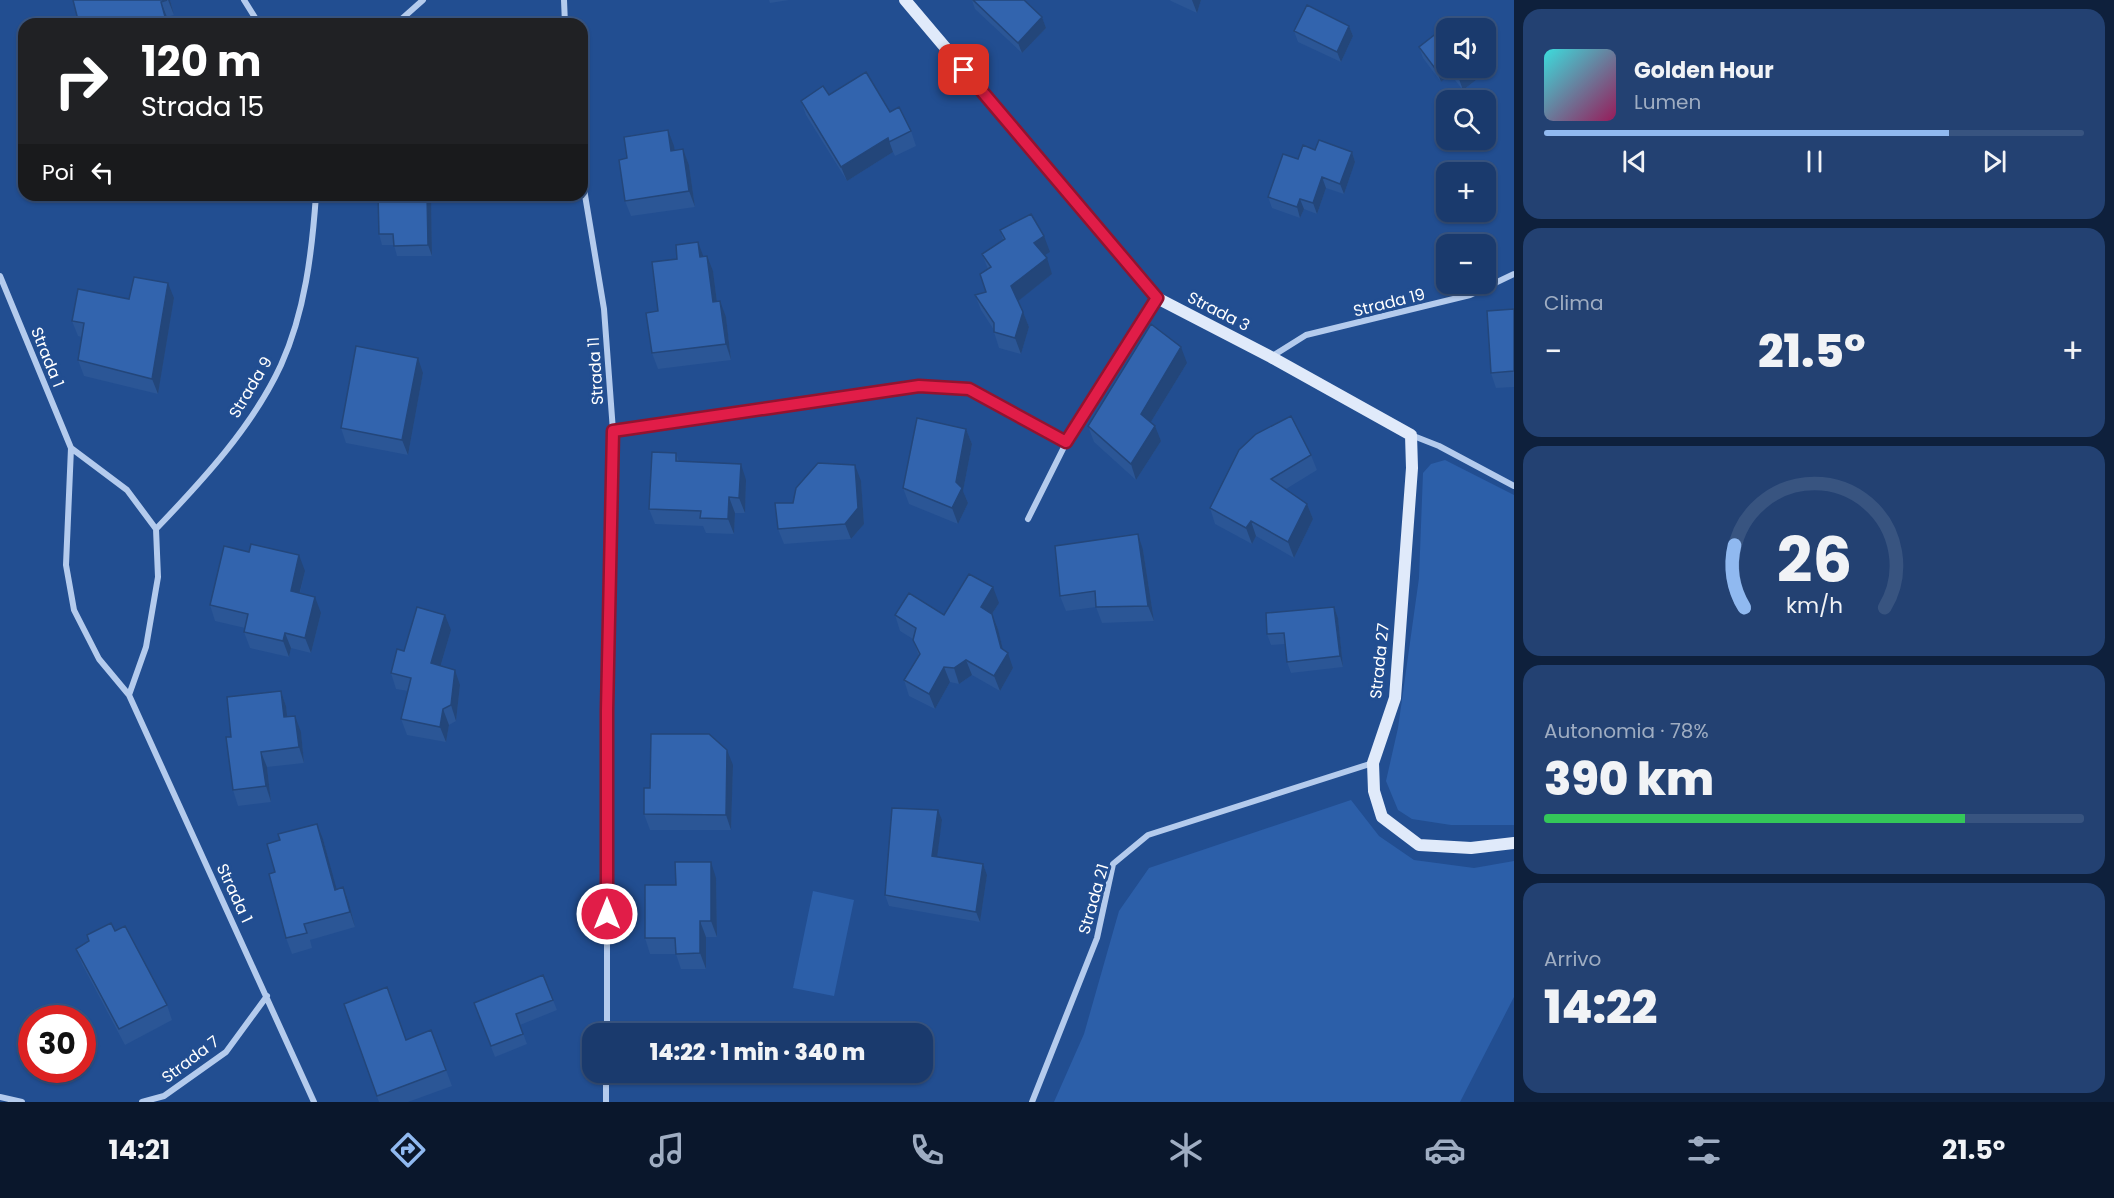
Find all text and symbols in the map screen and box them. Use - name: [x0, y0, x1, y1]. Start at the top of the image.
- map controls: [1436, 18, 1496, 294]
- button: sound: [1436, 18, 1496, 78]
- text: 120 m: [141, 32, 262, 91]
- icon: right: [42, 42, 120, 120]
- pin: [938, 44, 989, 95]
- icon: arrive: [947, 53, 980, 86]
- text: Golden Hour: [1634, 55, 1774, 86]
- text: Strada 15: [141, 88, 264, 125]
- text: Lumen: [1634, 88, 1701, 116]
- button: search: [1436, 90, 1496, 150]
- icon: previous: [1618, 145, 1651, 178]
- icon: pause: [1798, 145, 1831, 178]
- icon: next: [1978, 145, 2011, 178]
- icon: left: [86, 156, 119, 189]
- text: Poi: [42, 157, 74, 188]
- button: +: [1436, 162, 1496, 222]
- button: −: [1436, 234, 1496, 294]
- street label: Strada 19: [1351, 282, 1427, 322]
- street label: Strada 3: [1184, 286, 1254, 337]
- text: Clima: [1544, 289, 1603, 317]
- text: 21.5°: [1758, 320, 1866, 383]
- street label: Strada 1: [25, 324, 70, 391]
- text: −: [1544, 328, 1562, 375]
- text: +: [2061, 328, 2084, 375]
- street label: Strada 11: [582, 336, 609, 406]
- street label: Strada 9: [223, 352, 278, 422]
- text: 26: [1776, 516, 1852, 604]
- text: km/h: [1785, 590, 1843, 621]
- street label: Strada 27: [1364, 622, 1395, 700]
- text: Autonomia · 78%: [1544, 717, 1709, 745]
- text: 390 km: [1544, 748, 1714, 811]
- street label: Strada 1: [211, 860, 258, 927]
- street label: Strada 21: [1072, 861, 1114, 937]
- position arrow: [575, 882, 639, 946]
- text: Arrivo: [1544, 945, 1601, 973]
- text: 14:22: [1544, 976, 1657, 1039]
- speed limit sign: 30: [18, 1005, 96, 1083]
- street label: Strada 7: [157, 1030, 224, 1089]
- text: 14:22 · 1 min · 340 m: [650, 1037, 865, 1068]
- icon: directions: [387, 1129, 429, 1171]
- icon: music: [646, 1129, 688, 1171]
- icon: phone: [906, 1129, 948, 1171]
- icon: climate: [1165, 1129, 1207, 1171]
- icon: car: [1424, 1129, 1466, 1171]
- icon: filters: [1683, 1129, 1725, 1171]
- text: 14:21: [109, 1131, 170, 1168]
- text: 21.5°: [1942, 1131, 2005, 1168]

